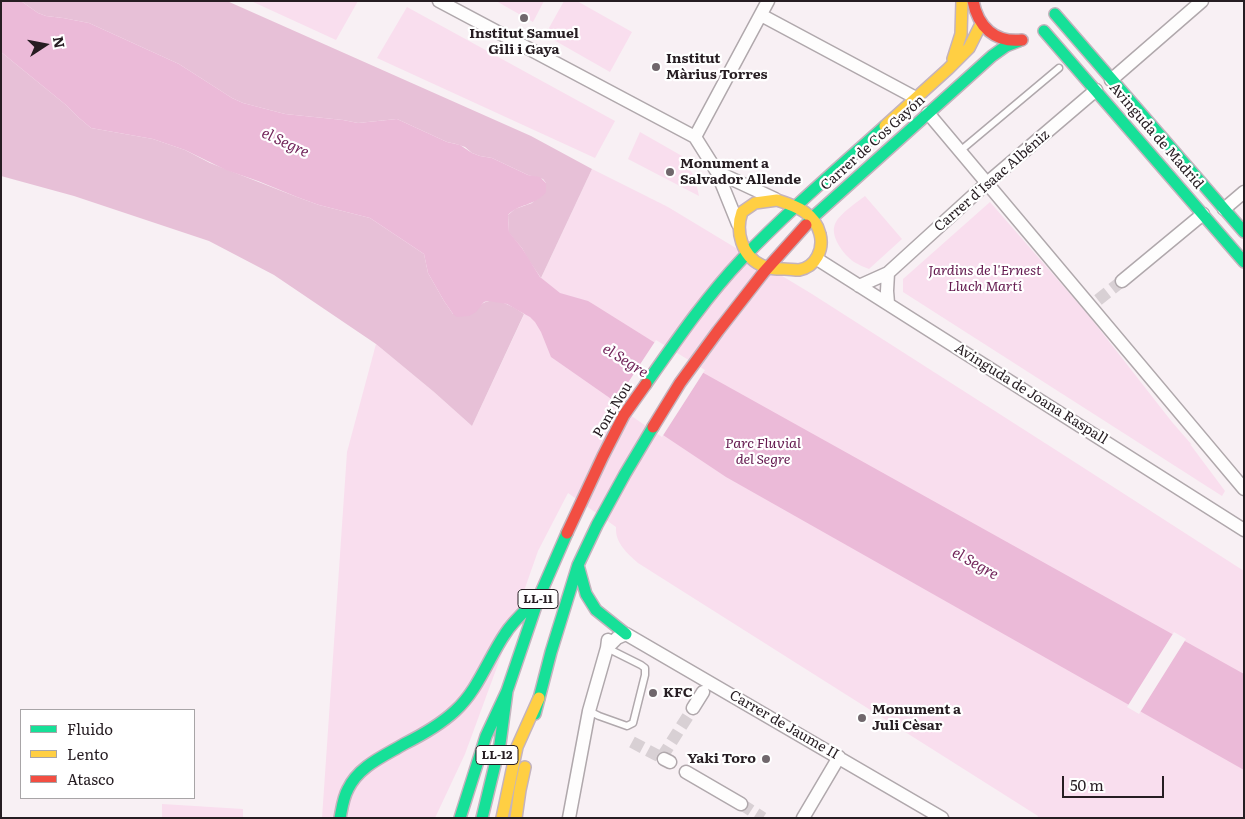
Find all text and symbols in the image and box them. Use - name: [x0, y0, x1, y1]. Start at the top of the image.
- marker: Institut Samuel Gili i Gaya: [518, 12, 530, 24]
- north arrow: [20, 20, 70, 70]
- place label: Institut Samuel Gili i Gaya: [469, 26, 579, 58]
- text: N: [49, 34, 71, 50]
- place label: Institut Màrius Torres: [666, 51, 768, 84]
- marker: Institut Màrius Torres: [650, 61, 662, 73]
- street label: Avinguda de Madrid: [1105, 80, 1207, 192]
- street label: Carrer de Cos Gayón: [817, 92, 929, 194]
- water label: el Segre: [258, 124, 312, 162]
- street label: Carrer d'Isaac Albéniz: [931, 127, 1053, 235]
- place label: Monument a Salvador Allende: [680, 156, 801, 188]
- marker: Monument a Salvador Allende: [664, 166, 676, 178]
- park label: Jardins de l'Ernest Lluch Martí: [928, 263, 1042, 296]
- water label: el Segre: [599, 340, 651, 382]
- street label: Avinguda de Joana Raspall: [951, 340, 1111, 448]
- street label: Pont Nou: [590, 379, 636, 441]
- park label: Parc Fluvial del Segre: [725, 436, 801, 468]
- water label: el Segre: [949, 544, 1001, 584]
- road number: LL-11: [518, 590, 558, 608]
- place label: KFC: [663, 685, 693, 701]
- marker: KFC: [647, 687, 659, 699]
- street label: Carrer de Jaume II: [726, 687, 842, 763]
- place label: Monument a Juli Cèsar: [872, 702, 961, 734]
- legend: [20, 709, 195, 799]
- marker: Monument a Juli Cèsar: [856, 712, 868, 724]
- text: Fluido: [67, 717, 113, 740]
- text: Lento: [67, 742, 108, 765]
- road number: LL-12: [476, 746, 518, 764]
- place label: Yaki Toro: [687, 751, 756, 767]
- marker: Yaki Toro: [760, 753, 772, 765]
- scale bar: [1065, 766, 1168, 798]
- text: Atasco: [67, 767, 114, 790]
- text: 50 m: [1070, 773, 1104, 796]

